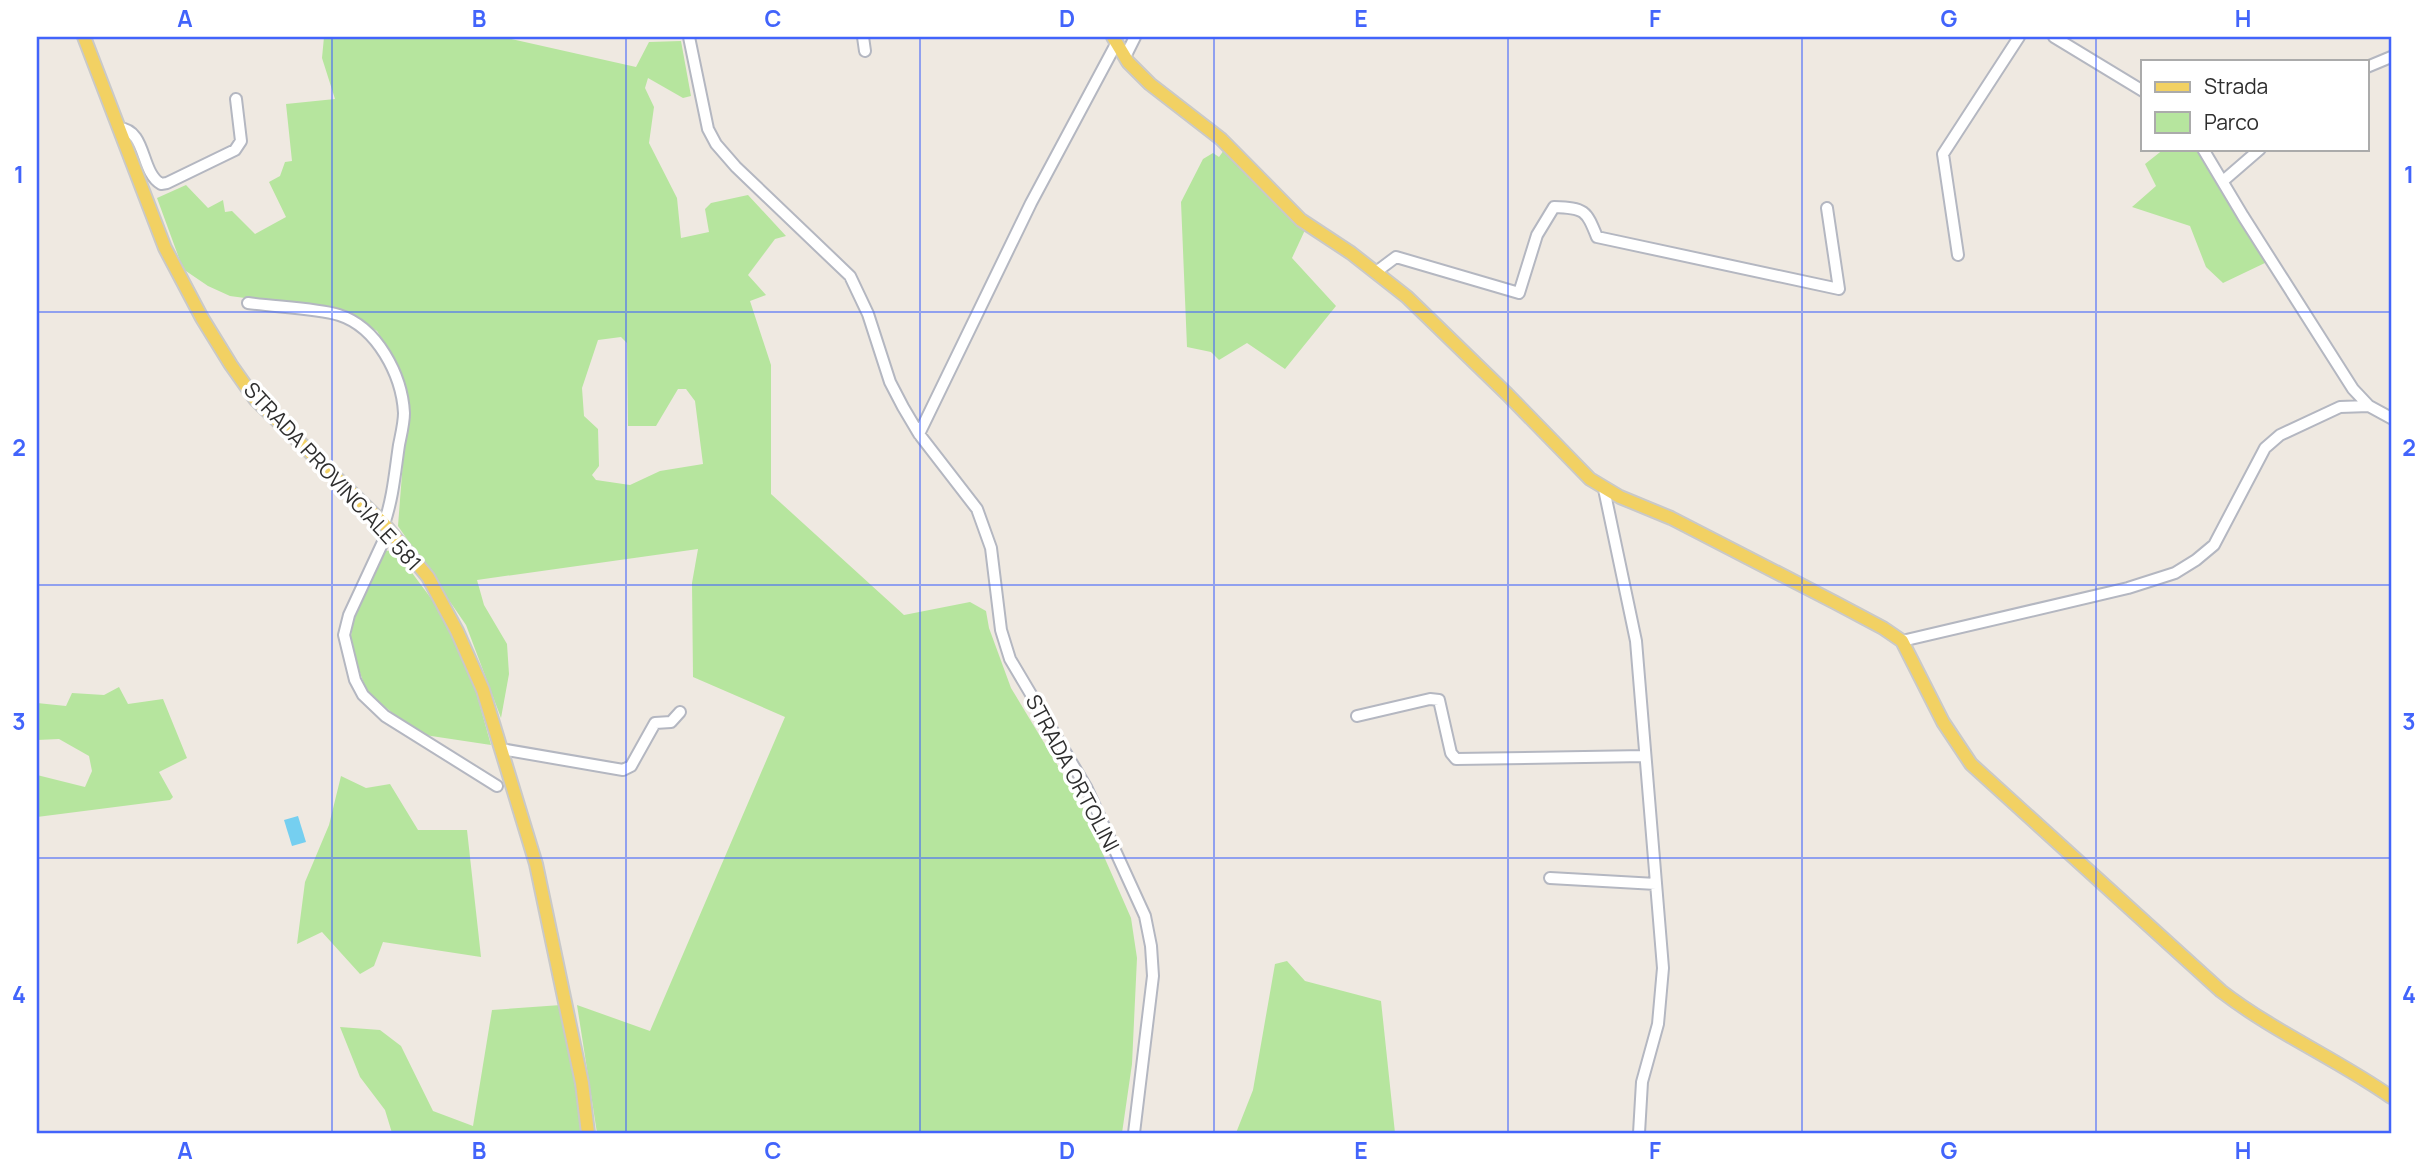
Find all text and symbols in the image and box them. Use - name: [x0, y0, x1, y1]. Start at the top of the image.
- text: A: [177, 2, 193, 34]
- text: B: [472, 2, 486, 34]
- text: C: [765, 2, 782, 34]
- text: D: [1059, 2, 1075, 34]
- text: E: [1354, 2, 1368, 34]
- text: F: [1649, 2, 1661, 34]
- text: G: [1941, 2, 1958, 34]
- text: H: [2235, 2, 2251, 34]
- legend: [2141, 60, 2368, 150]
- text: Strada: [2204, 72, 2268, 100]
- text: Parco: [2204, 108, 2259, 136]
- text: 1: [14, 158, 24, 190]
- text: 1: [2404, 158, 2414, 190]
- street label: STRADA PROVINCIALE 581: [238, 376, 428, 576]
- text: 2: [12, 431, 26, 463]
- text: 2: [2402, 431, 2416, 463]
- street label: STRADA ORTOLINI: [1020, 689, 1126, 857]
- text: 3: [12, 705, 26, 737]
- text: 3: [2402, 705, 2416, 737]
- text: 4: [12, 978, 26, 1010]
- text: 4: [2402, 978, 2416, 1010]
- text: A: [177, 1134, 193, 1166]
- text: B: [472, 1134, 486, 1166]
- text: C: [765, 1134, 782, 1166]
- text: D: [1059, 1134, 1075, 1166]
- text: E: [1354, 1134, 1368, 1166]
- text: F: [1649, 1134, 1661, 1166]
- text: G: [1941, 1134, 1958, 1166]
- text: H: [2235, 1134, 2251, 1166]

